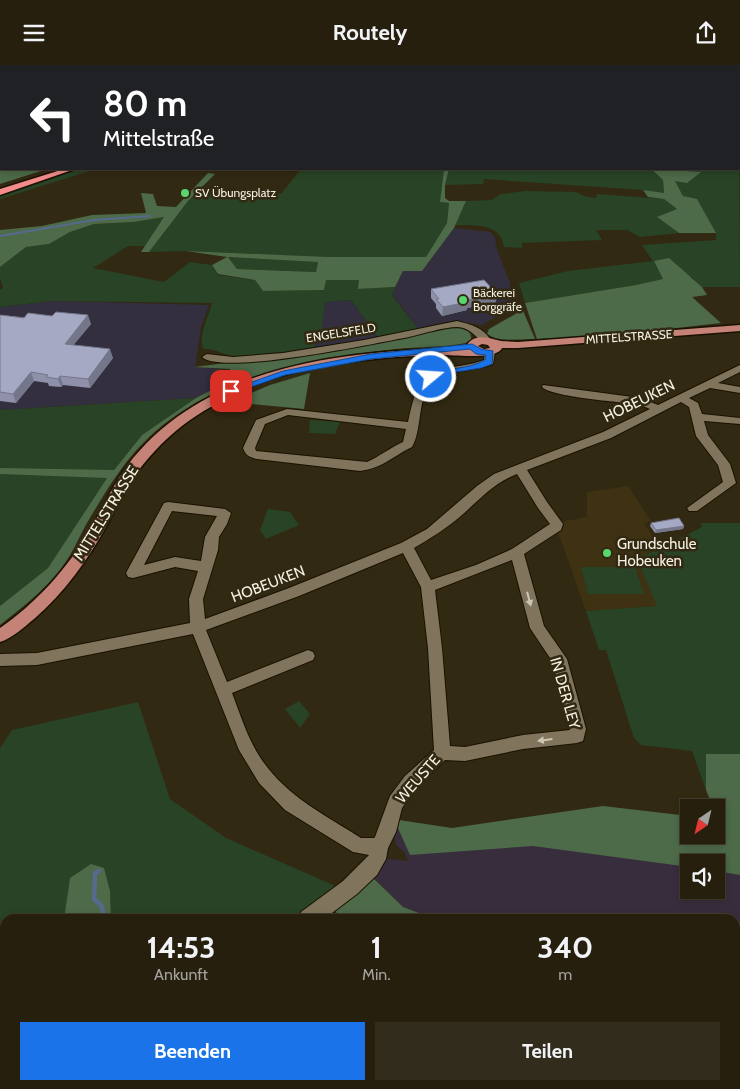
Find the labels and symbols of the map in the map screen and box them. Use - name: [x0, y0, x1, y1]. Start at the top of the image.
- place label: SV Übungsplatz: [195, 185, 276, 200]
- marker: SV Übungsplatz: [179, 187, 191, 199]
- place label: Bäckerei Borggräfe: [473, 285, 522, 314]
- marker: Bäckerei Borggräfe: [457, 294, 469, 306]
- street label: ENGELSFELD: [305, 320, 377, 345]
- street label: MITTELSTRASSE: [585, 326, 673, 347]
- position arrow: [404, 350, 456, 402]
- pin: [210, 370, 252, 412]
- street label: HOBEUKEN: [600, 376, 678, 426]
- street label: MITTELSTRASSE: [70, 462, 142, 564]
- place label: Grundschule Hobeuken: [617, 535, 697, 570]
- marker: Grundschule Hobeuken: [601, 547, 613, 559]
- street label: HOBEUKEN: [229, 562, 307, 606]
- one-way arrow: [526, 591, 534, 606]
- street label: IN DER LEY: [546, 655, 584, 731]
- one-way arrow: [536, 736, 552, 744]
- street label: WEUSTE: [392, 751, 444, 807]
- north arrow: [680, 799, 725, 844]

